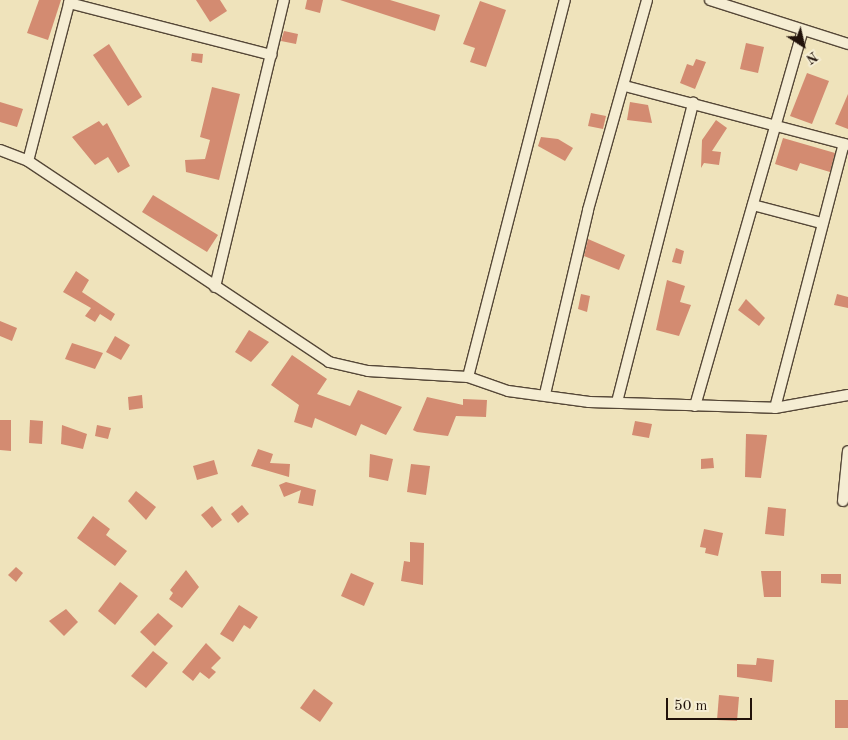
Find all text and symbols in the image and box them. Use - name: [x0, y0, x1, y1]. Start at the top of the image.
- north arrow: [778, 20, 828, 70]
- text: N: [803, 48, 820, 66]
- scale bar: [668, 688, 754, 720]
- text: 50 m: [674, 699, 708, 714]

